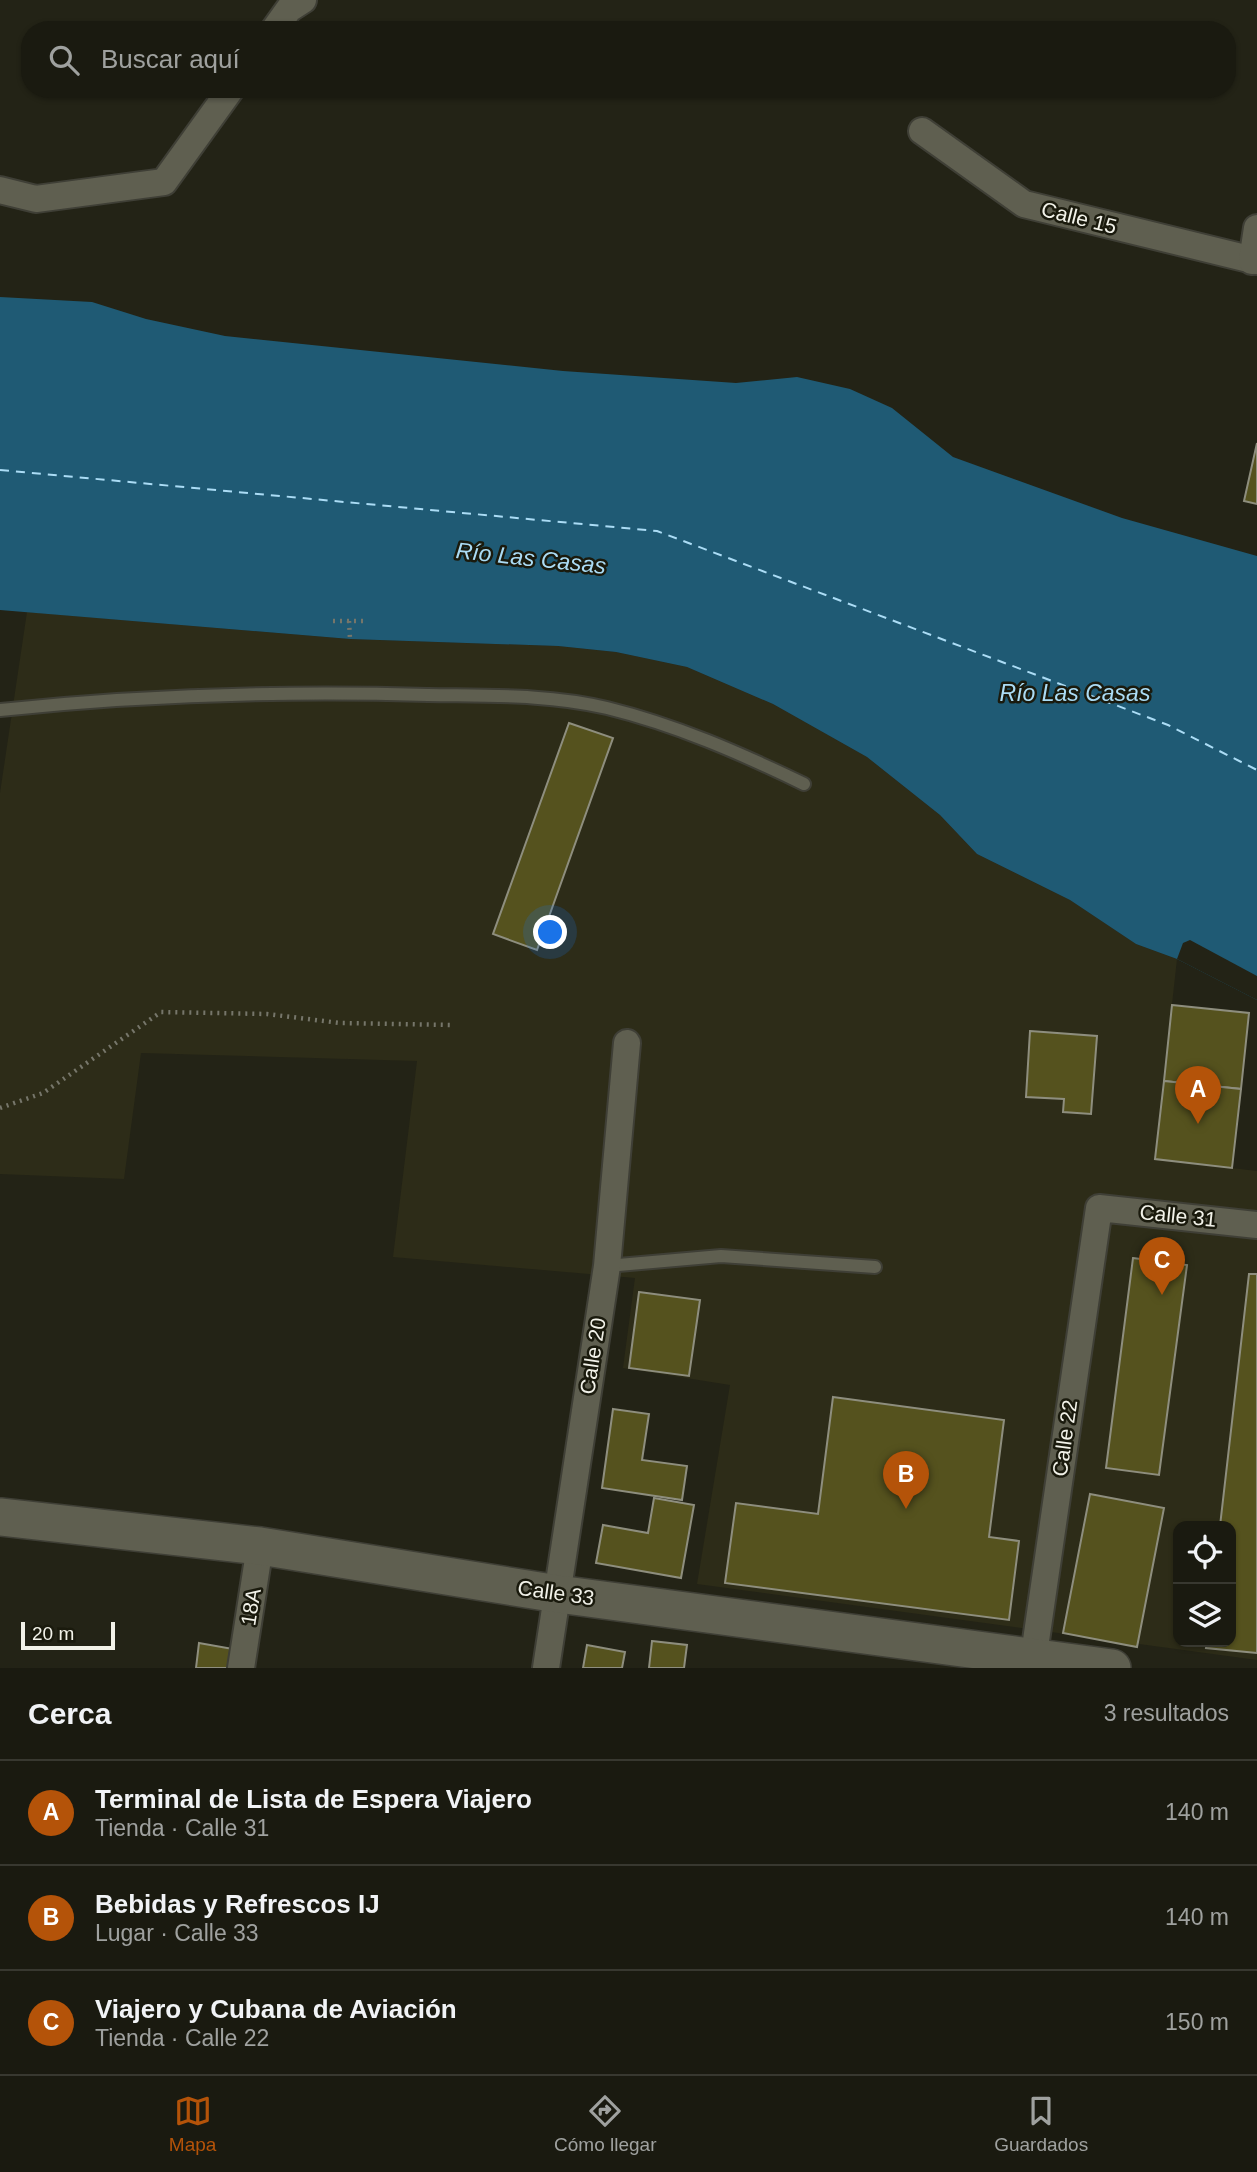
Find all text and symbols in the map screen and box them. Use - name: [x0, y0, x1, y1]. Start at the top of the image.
- search box: [21, 21, 1236, 98]
- icon: search: [45, 41, 83, 79]
- text: Buscar aquí: [101, 44, 240, 74]
- street label: Calle 15: [1039, 197, 1119, 238]
- water label: Río Las Casas: [455, 537, 608, 579]
- water label: Río Las Casas: [1000, 680, 1151, 706]
- your location: [533, 915, 567, 949]
- pin: A: [1175, 1066, 1221, 1124]
- street label: Calle 31: [1139, 1200, 1218, 1231]
- pin: C: [1139, 1237, 1185, 1295]
- street label: Calle 20: [575, 1316, 610, 1396]
- street label: Calle 22: [1048, 1398, 1081, 1478]
- pin: B: [883, 1451, 929, 1509]
- map controls: [1173, 1521, 1236, 1647]
- button: locate: [1173, 1521, 1236, 1584]
- street label: Calle 33: [516, 1576, 596, 1609]
- button: layers: [1173, 1584, 1236, 1647]
- street label: 18A: [236, 1587, 265, 1627]
- scale bar: [21, 1619, 116, 1651]
- text: 20 m: [32, 1623, 74, 1644]
- text: Cerca: [28, 1697, 111, 1730]
- text: 3 resultados: [1104, 1700, 1229, 1726]
- text: Terminal de Lista de Espera Viajero: [95, 1784, 532, 1814]
- text: A: [43, 1799, 59, 1825]
- text: 140 m: [1165, 1799, 1229, 1825]
- text: Tienda · Calle 31: [95, 1815, 269, 1841]
- text: Bebidas y Refrescos IJ: [95, 1889, 380, 1919]
- text: B: [43, 1904, 59, 1930]
- text: 140 m: [1165, 1904, 1229, 1930]
- text: Lugar · Calle 33: [95, 1920, 259, 1946]
- text: Viajero y Cubana de Aviación: [95, 1994, 457, 2024]
- text: C: [43, 2009, 59, 2035]
- text: 150 m: [1165, 2009, 1229, 2035]
- text: Tienda · Calle 22: [95, 2025, 269, 2051]
- tab: Mapa: [169, 2092, 216, 2156]
- tab: Cómo llegar: [554, 2092, 656, 2156]
- tab: Guardados: [994, 2092, 1088, 2156]

